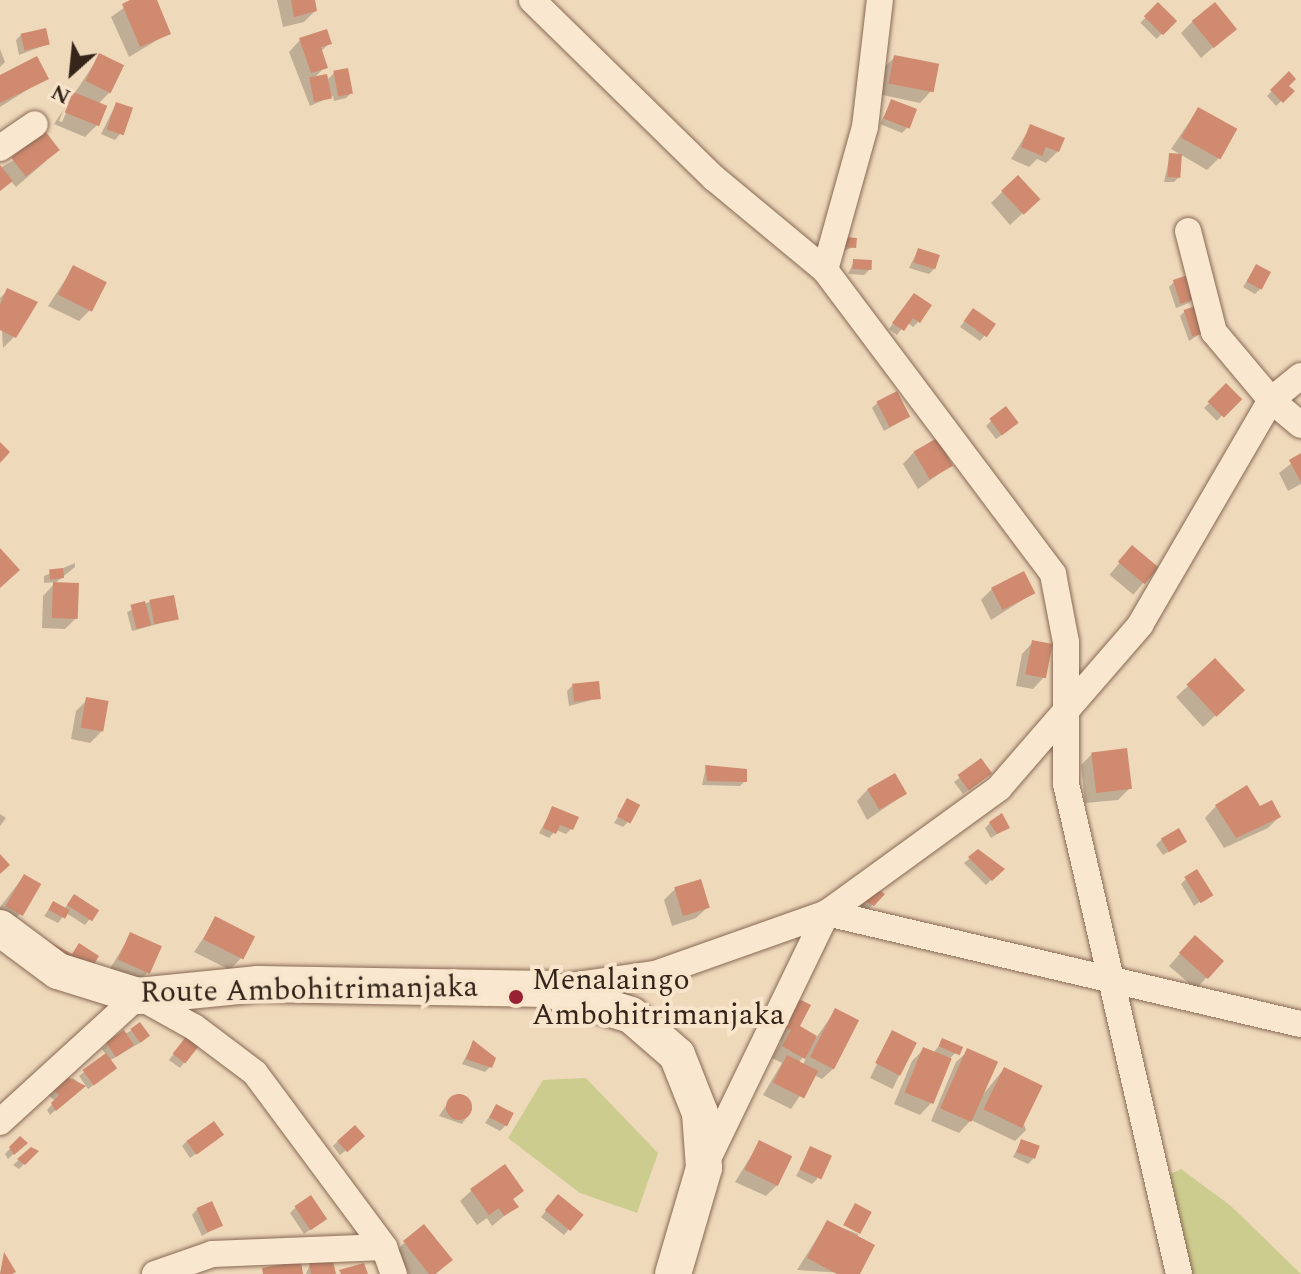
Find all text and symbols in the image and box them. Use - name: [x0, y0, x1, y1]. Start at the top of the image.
- north arrow: [32, 32, 112, 112]
- text: N: [45, 75, 76, 113]
- place label: Menalaingo Ambohitrimanjaka: [532, 962, 785, 1032]
- street label: Route Ambohitrimanjaka: [140, 969, 478, 1011]
- marker: Menalaingo Ambohitrimanjaka: [507, 988, 525, 1006]

